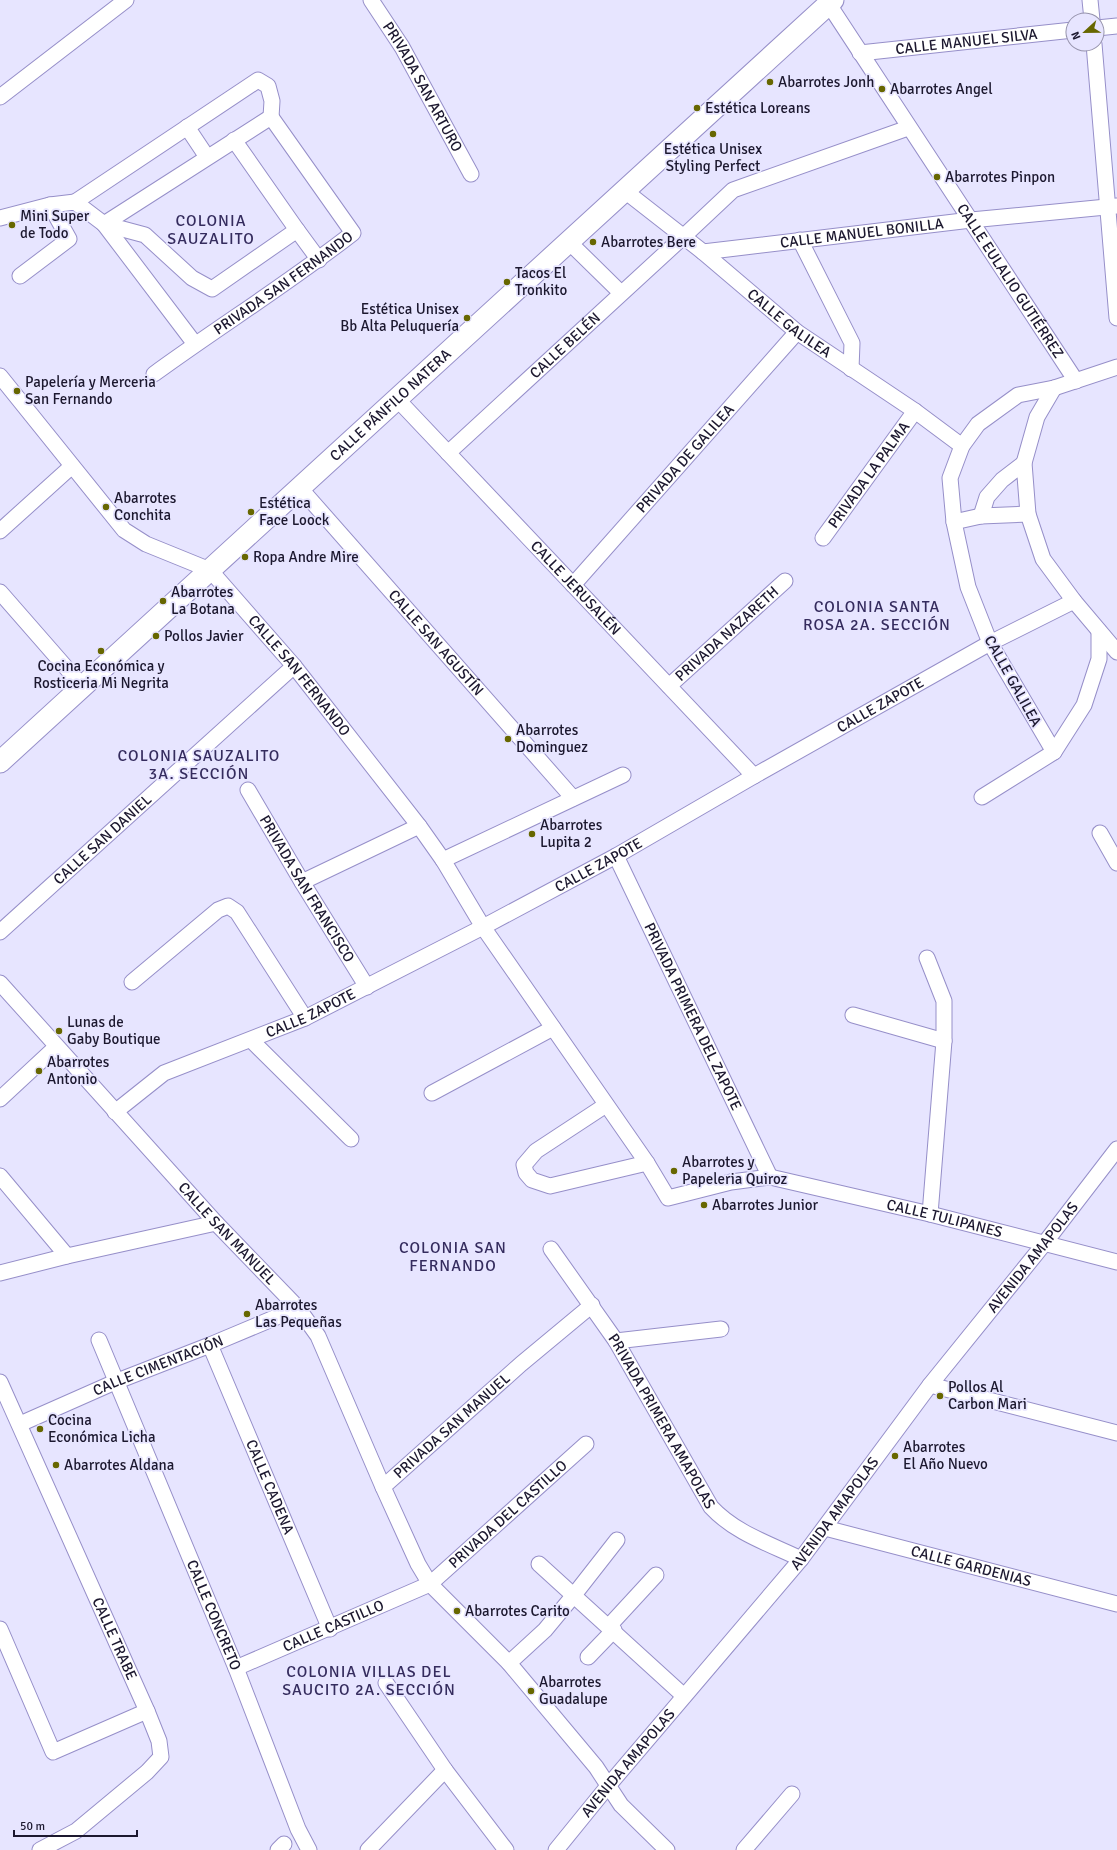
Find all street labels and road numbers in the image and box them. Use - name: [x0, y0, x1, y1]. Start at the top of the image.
- street label: PRIVADA SAN ARTURO: [379, 18, 466, 155]
- street label: CALLE MANUEL SILVA: [894, 25, 1038, 58]
- street label: CALLE EULALIO GUTIÉRREZ: [953, 200, 1068, 362]
- street label: CALLE MANUEL BONILLA: [779, 214, 945, 252]
- street label: PRIVADA SAN FERNANDO: [210, 227, 357, 338]
- street label: CALLE GALILEA: [744, 285, 835, 361]
- street label: CALLE BELÉN: [526, 309, 604, 382]
- street label: CALLE PÁNFILO NATERA: [326, 345, 455, 465]
- street label: PRIVADA DE GALILEA: [632, 401, 738, 516]
- street label: PRIVADA LA PALMA: [824, 418, 913, 532]
- street label: CALLE JERUSALÉN: [527, 537, 625, 639]
- street label: PRIVADA NAZARETH: [671, 582, 782, 685]
- street label: CALLE SAN AGUSTÍN: [385, 586, 488, 699]
- street label: CALLE SAN FERNANDO: [244, 611, 354, 739]
- street label: CALLE GALILEA: [980, 632, 1046, 730]
- street label: CALLE ZAPOTE: [834, 673, 927, 737]
- street label: CALLE SAN DANIEL: [50, 790, 155, 888]
- street label: PRIVADA SAN FRANCISCO: [256, 812, 359, 966]
- street label: CALLE ZAPOTE: [552, 834, 645, 896]
- street label: PRIVADA PRIMERA DEL ZAPOTE: [640, 920, 746, 1113]
- street label: CALLE ZAPOTE: [263, 985, 359, 1041]
- street label: CALLE SAN MANUEL: [175, 1178, 280, 1289]
- street label: CALLE TULIPANES: [885, 1195, 1004, 1241]
- street label: AVENIDA AMAPOLAS: [983, 1198, 1082, 1316]
- street label: PRIVADA PRIMERA AMAPOLAS: [604, 1330, 719, 1512]
- street label: CALLE CIMENTACIÓN: [90, 1331, 226, 1400]
- street label: PRIVADA SAN MANUEL: [390, 1369, 514, 1482]
- street label: CALLE CADENA: [242, 1437, 298, 1537]
- street label: AVENIDA AMAPOLAS: [787, 1453, 883, 1574]
- street label: PRIVADA DEL CASTILLO: [445, 1456, 571, 1572]
- street label: CALLE GARDENIAS: [909, 1542, 1033, 1590]
- street label: CALLE CONCRETO: [183, 1557, 245, 1673]
- street label: CALLE TRABE: [88, 1594, 141, 1683]
- street label: CALLE CASTILLO: [280, 1596, 387, 1656]
- street label: AVENIDA AMAPOLAS: [577, 1705, 679, 1821]

